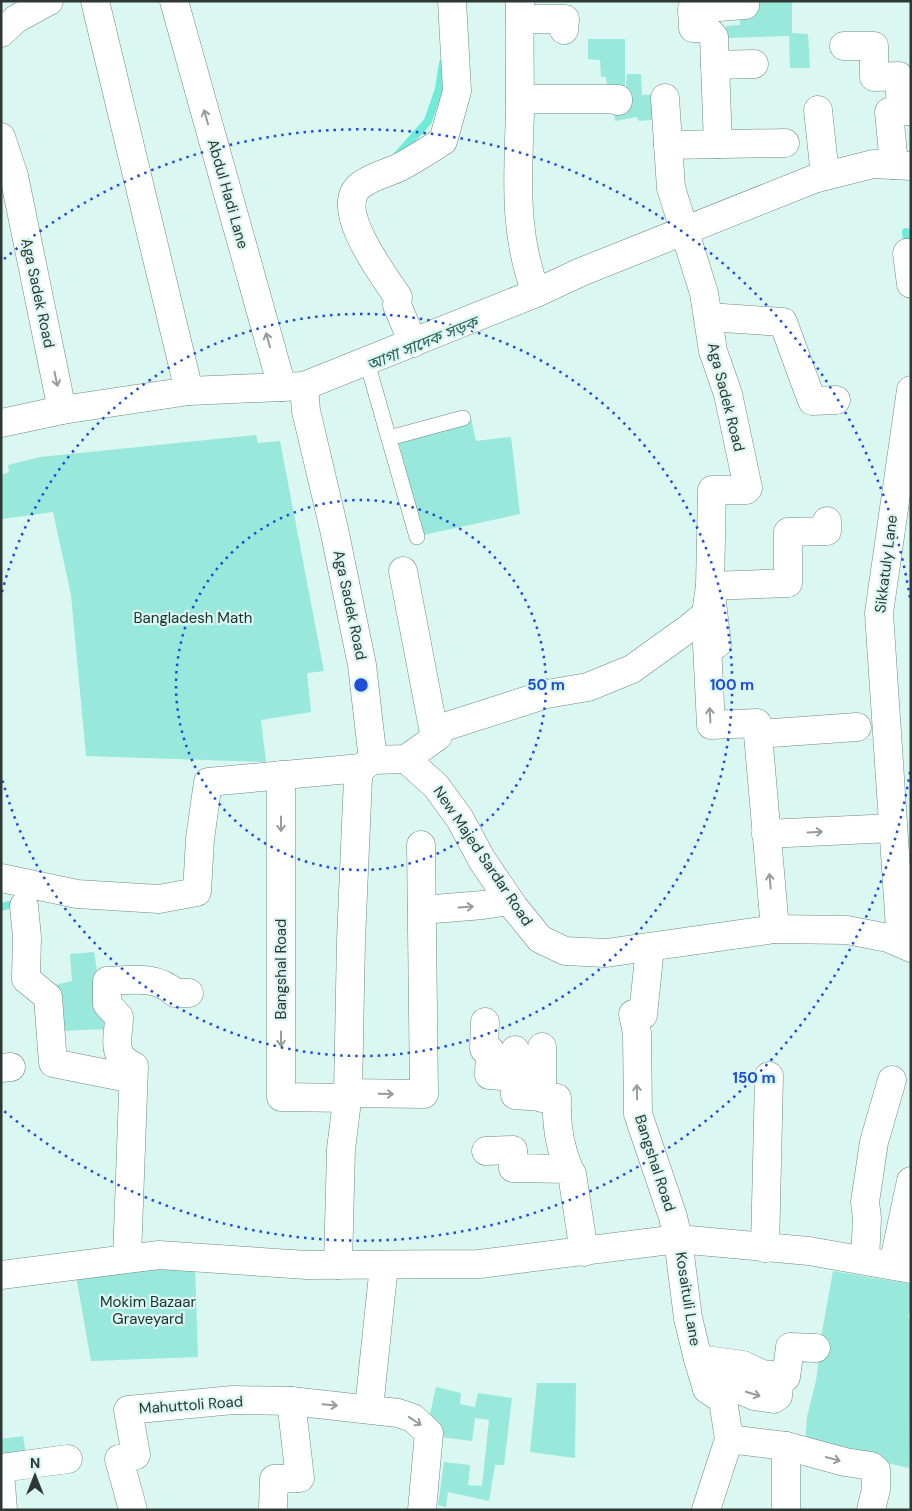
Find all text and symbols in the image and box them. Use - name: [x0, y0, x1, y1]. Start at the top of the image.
- one-way arrow: [200, 109, 210, 125]
- street label: Abdul Hadi Lane: [203, 137, 253, 251]
- street label: Aga Sadek Road: [17, 236, 59, 350]
- water label: আগা সাদেক সড়ক: [363, 310, 484, 375]
- one-way arrow: [263, 333, 273, 349]
- street label: Aga Sadek Road: [703, 340, 749, 454]
- one-way arrow: [51, 370, 61, 386]
- street label: Sikkatuly Lane: [870, 514, 902, 614]
- street label: Aga Sadek Road: [329, 548, 371, 662]
- park label: Bangladesh Math: [134, 608, 252, 628]
- text: 50 m: [527, 675, 565, 695]
- text: 100 m: [710, 675, 754, 695]
- centre of rings: [352, 676, 370, 694]
- one-way arrow: [706, 707, 715, 723]
- street label: New Majed Sardar Road: [429, 782, 537, 930]
- one-way arrow: [276, 815, 286, 831]
- one-way arrow: [807, 827, 823, 836]
- one-way arrow: [766, 873, 775, 889]
- one-way arrow: [458, 902, 474, 911]
- street label: Bangshal Road: [271, 919, 291, 1019]
- one-way arrow: [276, 1030, 286, 1046]
- text: 150 m: [733, 1068, 776, 1088]
- one-way arrow: [632, 1084, 642, 1100]
- one-way arrow: [378, 1089, 394, 1098]
- street label: Bangshal Road: [630, 1112, 680, 1214]
- street label: Kosaituli Lane: [671, 1250, 705, 1348]
- park label: Mokim Bazaar Graveyard: [100, 1292, 196, 1329]
- one-way arrow: [745, 1390, 761, 1400]
- street label: Mahuttoli Road: [138, 1391, 244, 1419]
- one-way arrow: [322, 1400, 338, 1410]
- one-way arrow: [408, 1415, 422, 1426]
- north arrow: [10, 1451, 60, 1501]
- text: N: [30, 1454, 40, 1472]
- one-way arrow: [824, 1455, 840, 1464]

